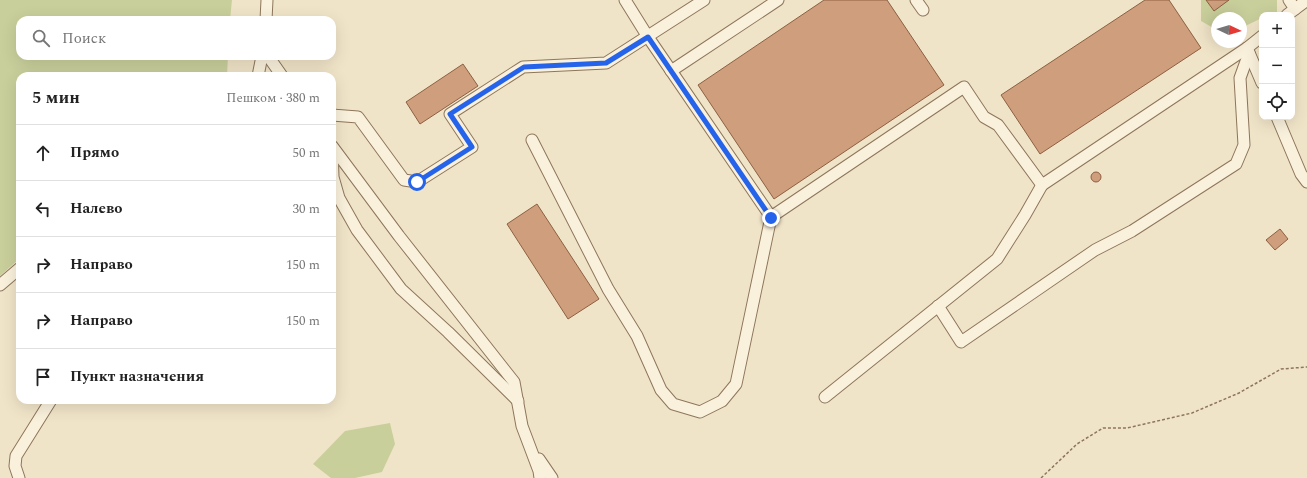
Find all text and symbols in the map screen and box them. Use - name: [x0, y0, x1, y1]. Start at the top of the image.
- north arrow: [1211, 12, 1247, 48]
- map controls: [1259, 12, 1295, 120]
- button: +: [1259, 12, 1295, 48]
- search box: [16, 16, 336, 60]
- icon: search: [30, 27, 52, 49]
- text: Поиск: [62, 27, 106, 50]
- button: −: [1259, 48, 1295, 84]
- button: locate: [1259, 84, 1295, 120]
- text: 5 мин: [32, 85, 80, 111]
- text: Пешком · 380 m: [226, 88, 320, 108]
- text: Прямо: [70, 141, 119, 164]
- icon: ahead: [32, 142, 54, 164]
- text: 50 m: [293, 143, 320, 163]
- route start: [408, 173, 426, 191]
- text: Налево: [70, 197, 123, 220]
- icon: left: [32, 198, 54, 220]
- text: 30 m: [293, 199, 320, 219]
- route end: [762, 209, 780, 227]
- text: Направо: [70, 253, 133, 276]
- icon: right: [32, 254, 54, 276]
- text: 150 m: [286, 255, 320, 275]
- text: Направо: [70, 309, 133, 332]
- icon: right: [32, 310, 54, 332]
- text: 150 m: [286, 311, 320, 331]
- text: Пункт назначения: [70, 365, 204, 388]
- icon: arrive: [32, 366, 54, 388]

